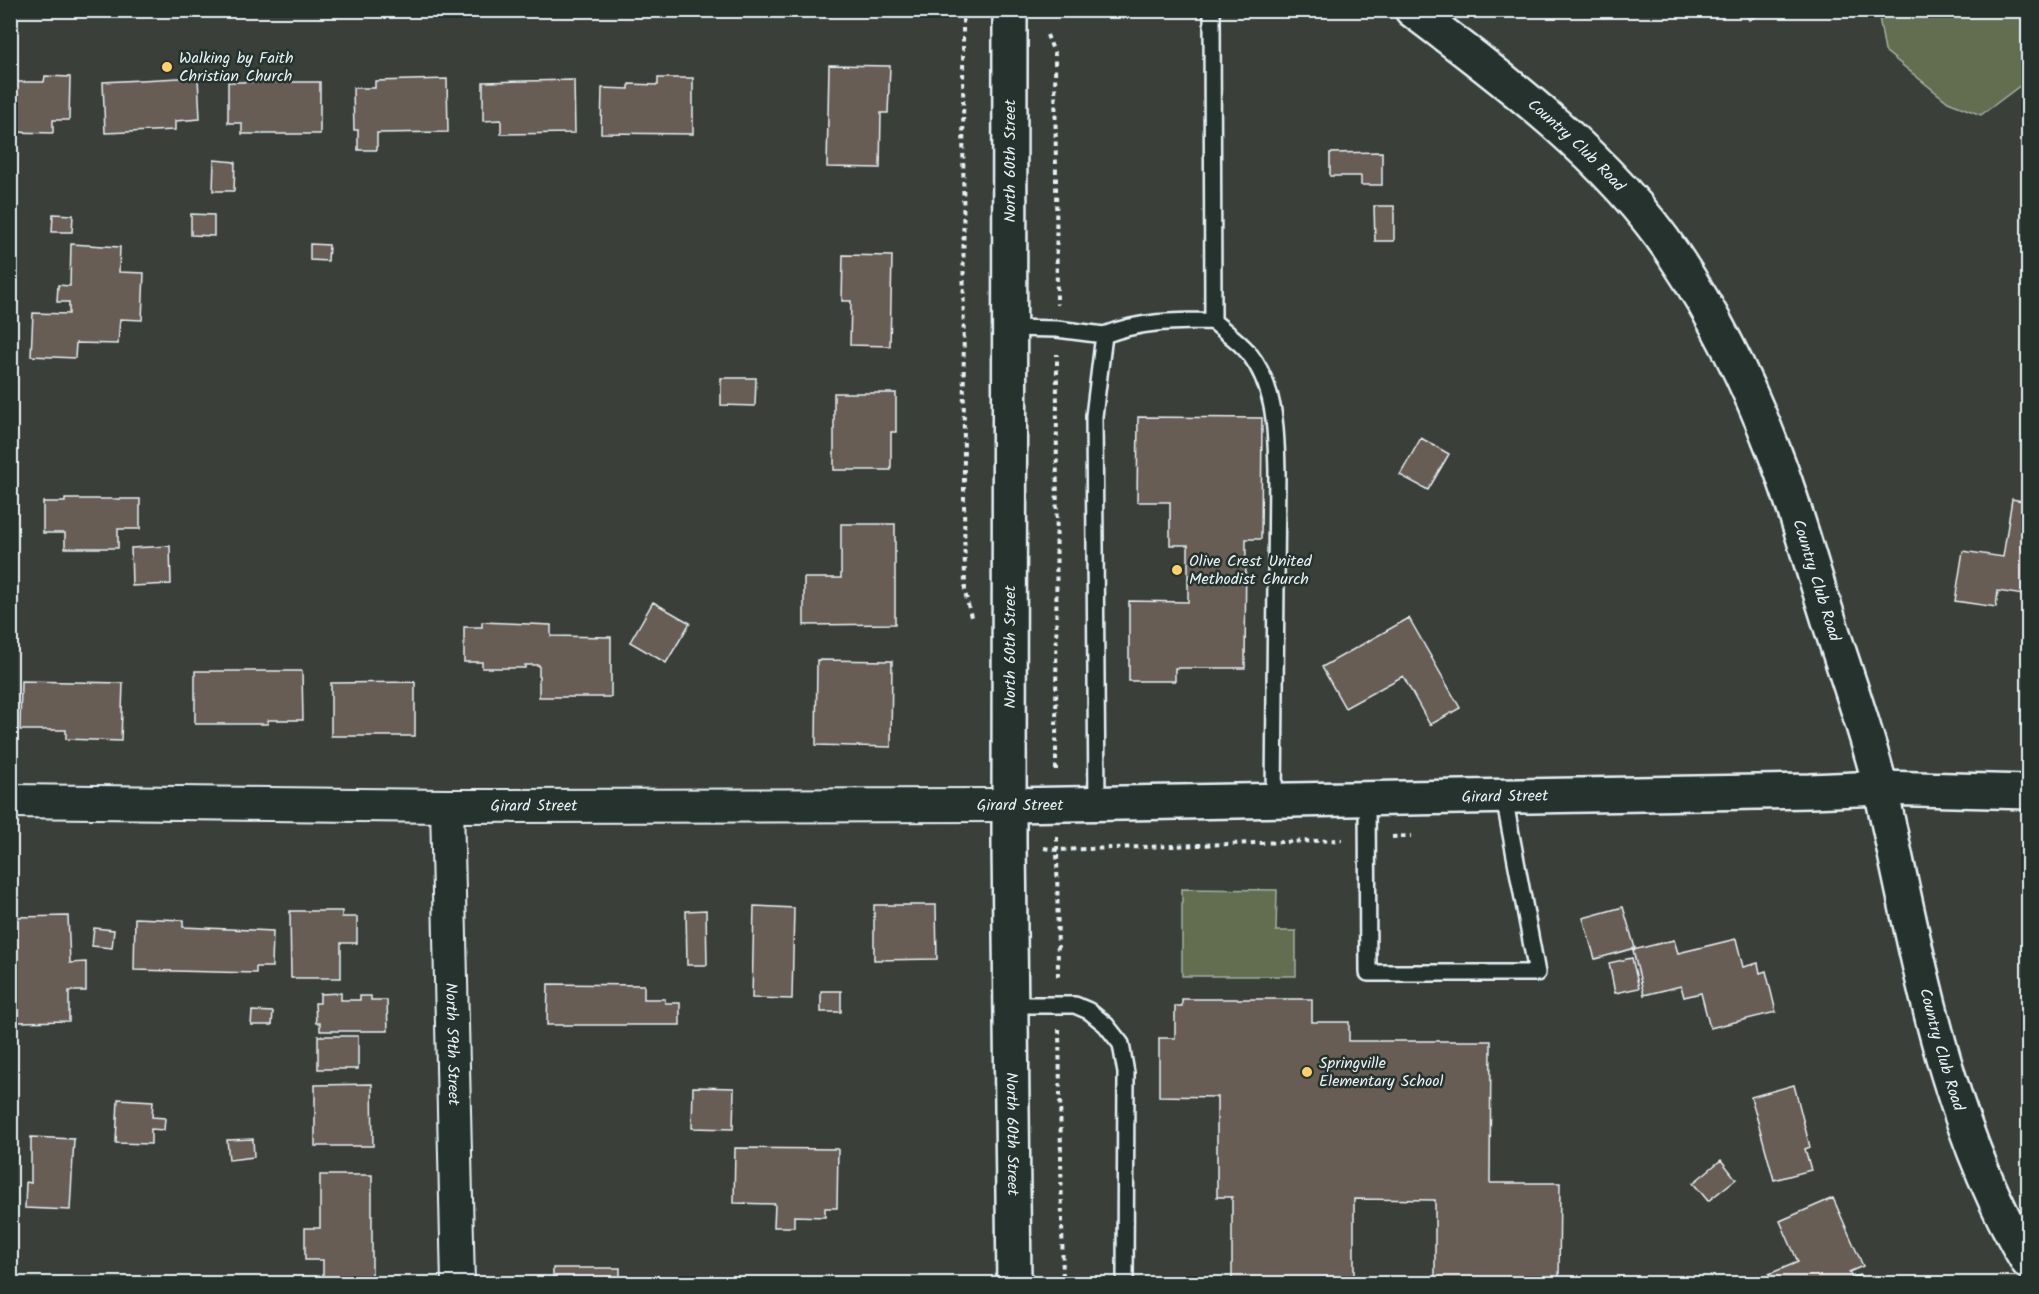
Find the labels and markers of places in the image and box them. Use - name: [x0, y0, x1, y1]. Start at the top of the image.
- place label: Walking by Faith Christian Church: [179, 46, 294, 89]
- marker: Walking by Faith Christian Church: [160, 60, 174, 74]
- place label: Olive Crest United Methodist Church: [1189, 549, 1313, 592]
- marker: Olive Crest United Methodist Church: [1170, 563, 1184, 577]
- place label: Springville Elementary School: [1319, 1051, 1444, 1094]
- marker: Springville Elementary School: [1300, 1065, 1314, 1079]

